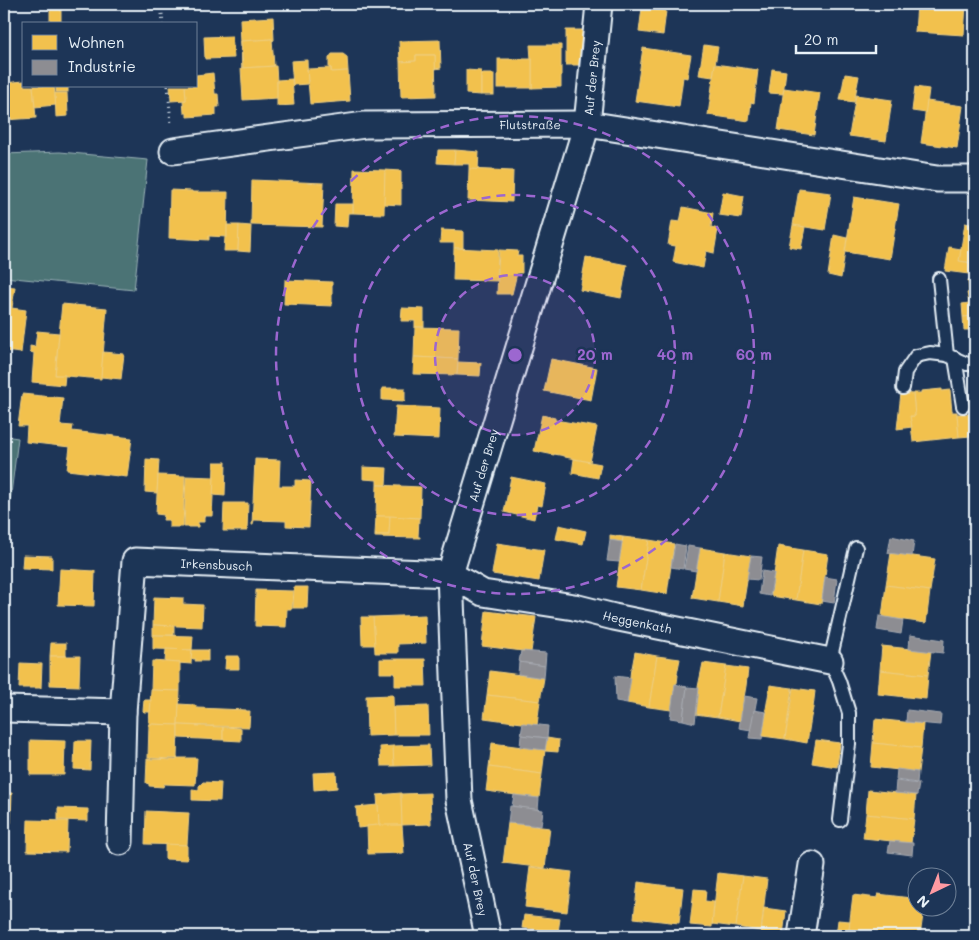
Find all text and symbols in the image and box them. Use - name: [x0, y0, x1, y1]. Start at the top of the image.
- legend: [22, 22, 198, 88]
- scale bar: [796, 22, 876, 54]
- text: 20 m: [804, 29, 838, 49]
- text: Wohnen: [68, 32, 124, 52]
- street label: Auf der Brey: [580, 39, 603, 116]
- text: Industrie: [68, 56, 136, 76]
- street label: Flutstraße: [500, 116, 561, 132]
- text: 20 m: [577, 344, 613, 364]
- text: 40 m: [657, 344, 693, 364]
- text: 60 m: [736, 344, 772, 364]
- centre of rings: [506, 346, 524, 364]
- street label: Auf der Brey: [464, 427, 502, 504]
- street label: Irkensbusch: [180, 555, 253, 574]
- street label: Heggenkath: [601, 607, 673, 637]
- street label: Auf der Brey: [460, 840, 492, 918]
- north arrow: [906, 868, 956, 918]
- text: N: [912, 891, 933, 912]

